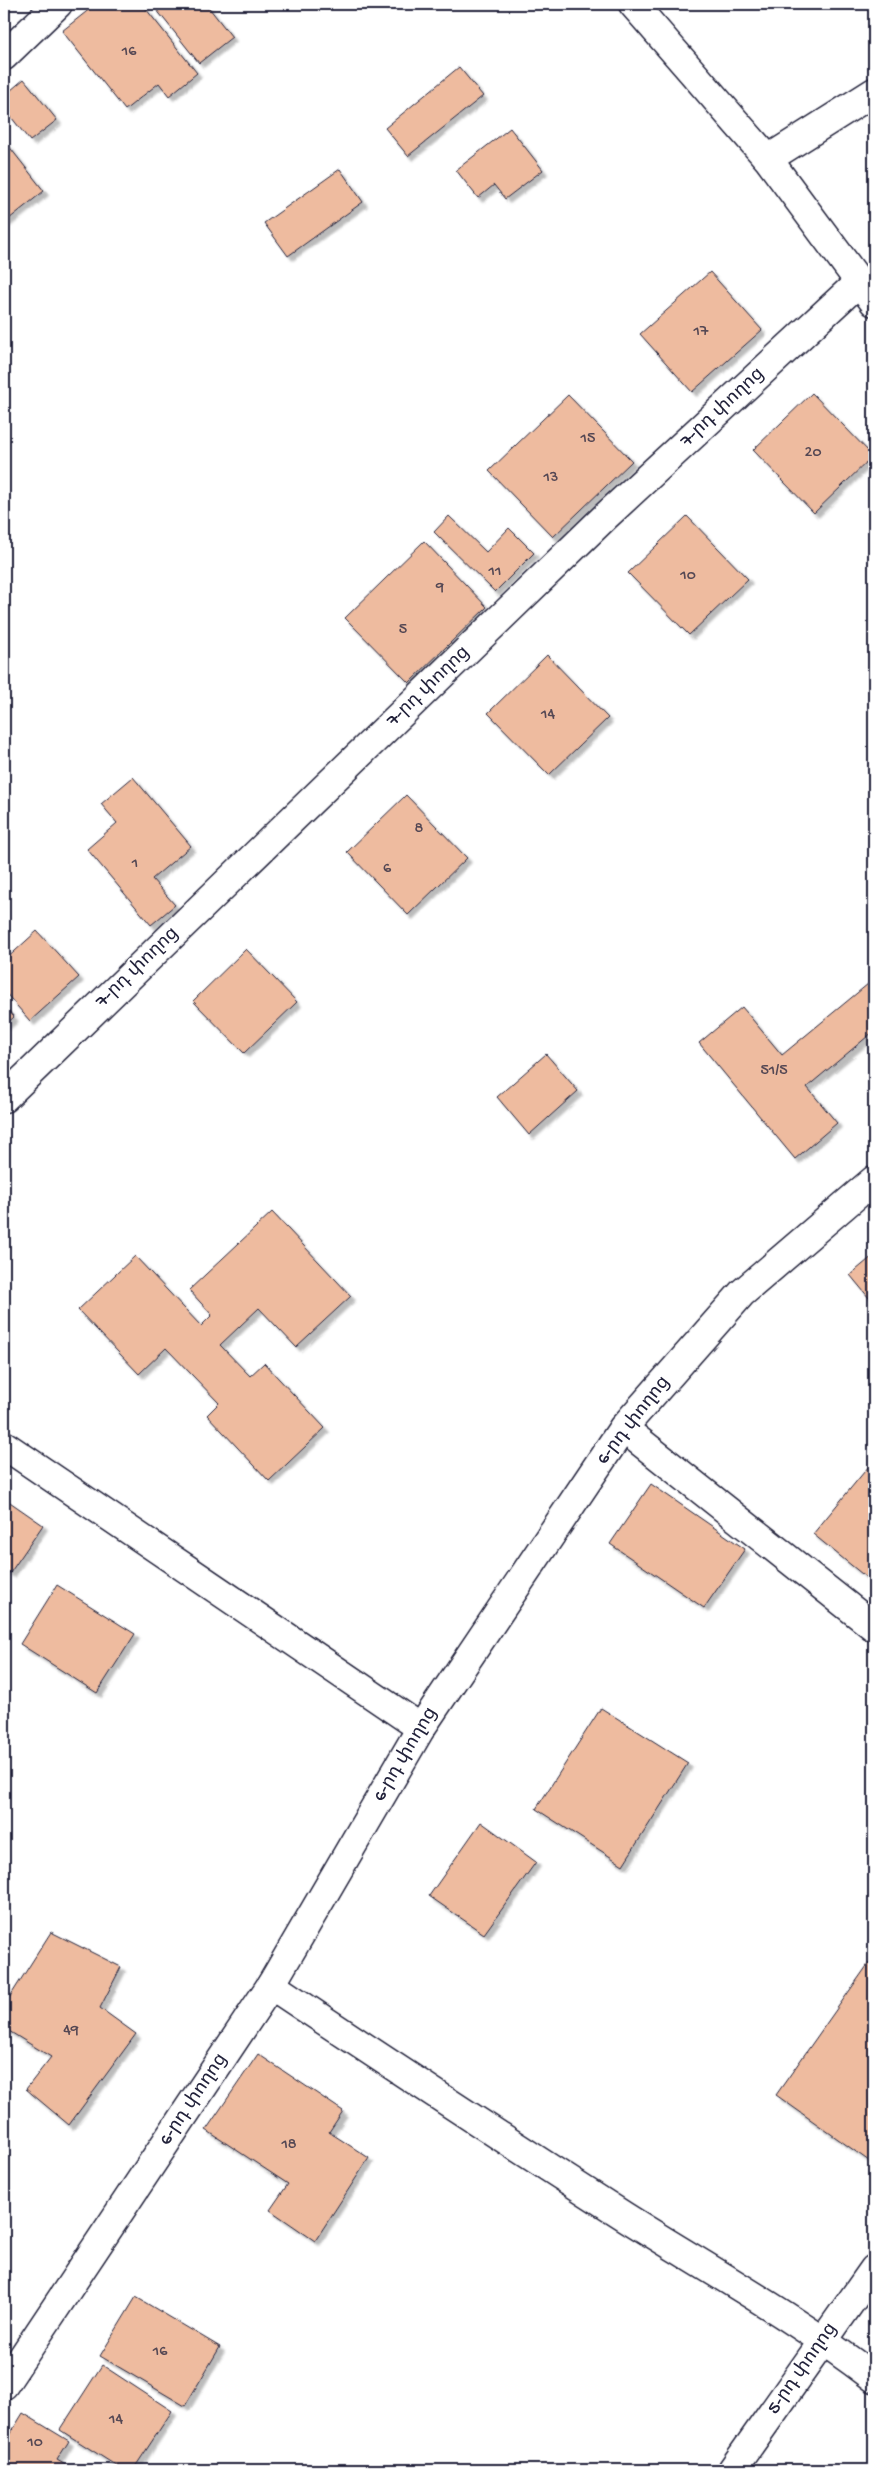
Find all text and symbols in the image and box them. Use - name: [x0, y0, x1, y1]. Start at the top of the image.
- house number: 16: [121, 43, 137, 62]
- house number: 17: [693, 323, 709, 342]
- street label: 7-րդ փողոց: [675, 363, 770, 453]
- house number: 15: [580, 430, 595, 449]
- house number: 20: [805, 444, 821, 463]
- house number: 13: [543, 469, 558, 488]
- house number: 11: [488, 563, 501, 582]
- house number: 10: [679, 567, 696, 586]
- house number: 9: [435, 579, 444, 598]
- house number: 5: [399, 621, 407, 640]
- street label: 7-րդ փողոց: [382, 642, 475, 733]
- house number: 14: [540, 706, 555, 725]
- house number: 8: [415, 820, 424, 839]
- house number: 1: [131, 855, 138, 874]
- house number: 6: [383, 860, 392, 879]
- street label: 7-րդ փողոց: [91, 923, 184, 1014]
- house number: 51/5: [760, 1062, 788, 1081]
- street label: 6-րդ փողոց: [592, 1372, 676, 1470]
- street label: 6-րդ փողոց: [369, 1704, 443, 1806]
- house number: 49: [63, 2022, 79, 2041]
- street label: 6-րդ փողոց: [155, 2050, 233, 2150]
- house number: 18: [280, 2136, 297, 2155]
- street label: 5-րդ փողոց: [763, 2319, 843, 2419]
- house number: 16: [152, 2343, 168, 2362]
- house number: 14: [108, 2411, 123, 2430]
- house number: 10: [26, 2434, 43, 2453]

